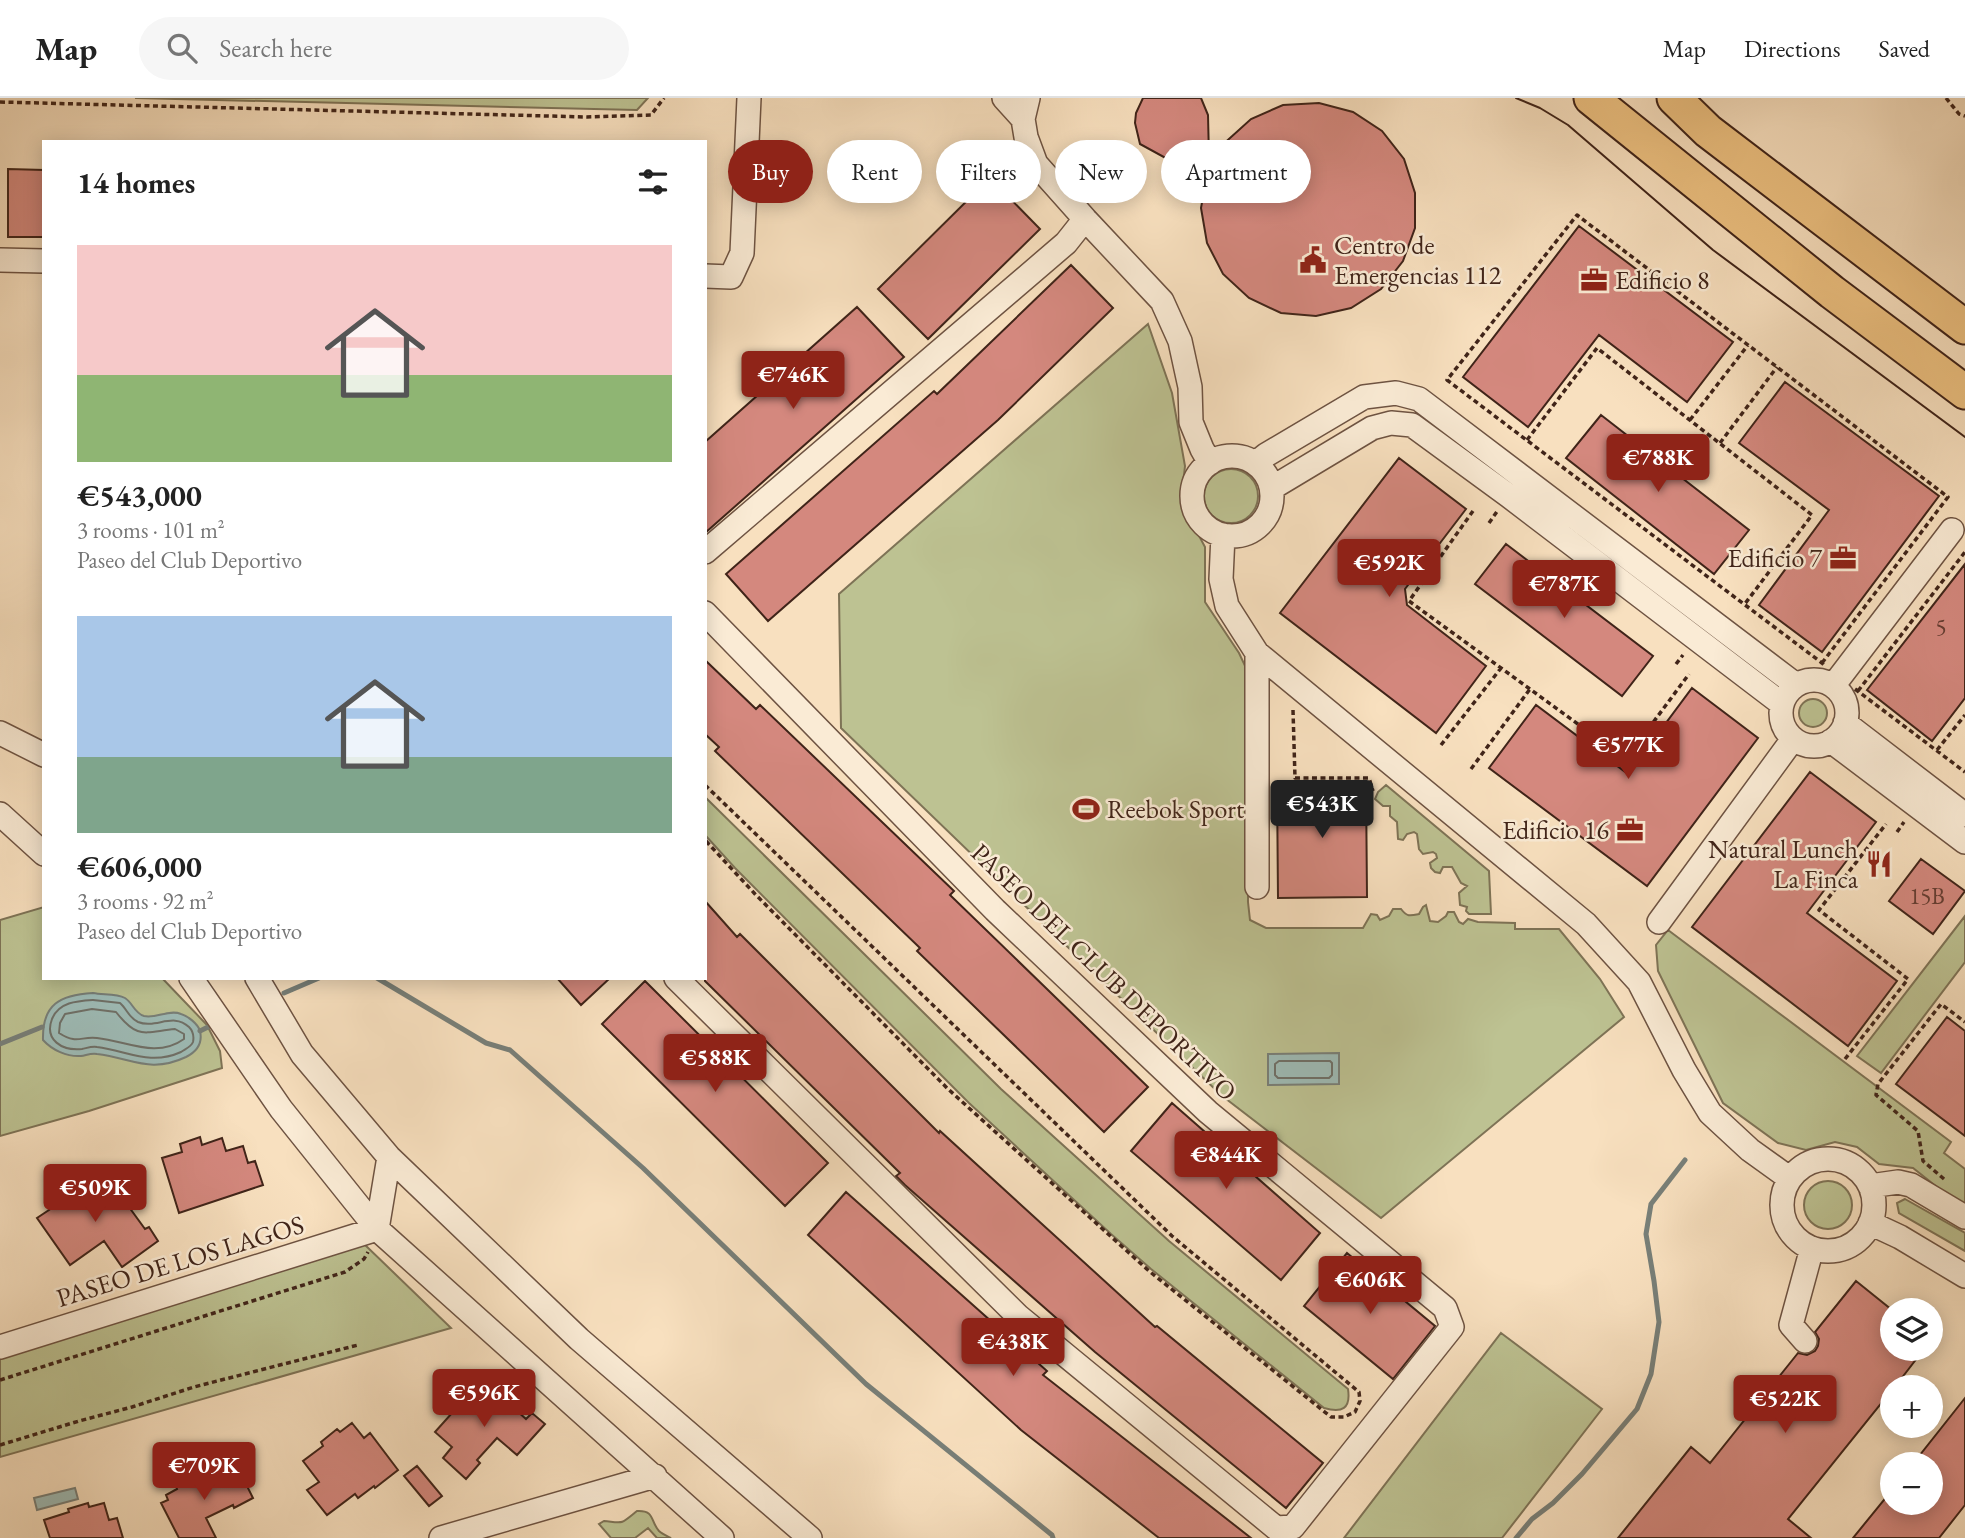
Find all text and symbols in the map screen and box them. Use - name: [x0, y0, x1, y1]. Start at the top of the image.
- search box: [139, 17, 629, 80]
- text: Map: [35, 27, 97, 70]
- icon: search: [163, 29, 201, 67]
- text: Search here: [219, 31, 332, 65]
- text: Map: [1663, 33, 1706, 64]
- text: Directions: [1744, 33, 1841, 64]
- text: Saved: [1879, 33, 1930, 64]
- chip: Buy: [728, 140, 813, 203]
- chip: Rent: [827, 140, 922, 203]
- chip: Filters: [936, 140, 1041, 203]
- chip: New: [1055, 140, 1147, 203]
- chip: Apartment: [1161, 140, 1311, 203]
- text: 14 homes: [77, 163, 195, 202]
- icon: filters: [634, 163, 672, 201]
- place label: Centro de Emergencias 112: [1334, 228, 1502, 292]
- public building icon: Centro de Emergencias 112: [1298, 245, 1328, 275]
- place label: Edificio 8: [1615, 263, 1710, 297]
- office icon: Edificio 8: [1579, 265, 1609, 295]
- icon: home: [312, 290, 438, 416]
- pin: €746K: [744, 352, 842, 411]
- text: €746K: [757, 359, 829, 389]
- pin: €788K: [1609, 434, 1707, 494]
- text: €788K: [1622, 442, 1694, 472]
- text: €543,000: [77, 476, 202, 515]
- text: 3 rooms · 101 m²: [77, 515, 225, 545]
- pin: €592K: [1340, 540, 1438, 599]
- place label: Edificio 7: [1727, 541, 1823, 575]
- office icon: Edificio 7: [1828, 543, 1858, 573]
- text: Paseo del Club Deportivo: [77, 545, 302, 575]
- text: €592K: [1353, 547, 1425, 577]
- pin: €787K: [1515, 560, 1613, 620]
- text: €787K: [1528, 568, 1600, 598]
- house number: 5: [1935, 612, 1947, 642]
- icon: home: [312, 661, 438, 787]
- pin: €577K: [1579, 722, 1677, 781]
- text: €577K: [1592, 729, 1664, 759]
- pin: €543K: [1273, 780, 1371, 840]
- text: €543K: [1286, 788, 1358, 818]
- place label: Reebok Sport: [1107, 792, 1244, 826]
- sports icon: Reebok Sport: [1071, 794, 1101, 824]
- place label: Edificio 16: [1502, 813, 1609, 847]
- office icon: Edificio 16: [1615, 815, 1645, 845]
- place label: Natural Lunch La Finca: [1708, 832, 1859, 896]
- street label: PASEO DEL CLUB DEPORTIVO: [964, 836, 1244, 1108]
- text: €606,000: [77, 847, 202, 886]
- restaurant icon: Natural Lunch La Finca: [1864, 849, 1894, 879]
- house number: 15B: [1909, 881, 1945, 911]
- text: 3 rooms · 92 m²: [77, 886, 214, 916]
- text: Paseo del Club Deportivo: [77, 916, 302, 946]
- pin: €588K: [666, 1034, 764, 1094]
- text: €588K: [679, 1042, 751, 1072]
- pin: €844K: [1177, 1132, 1275, 1191]
- text: €844K: [1190, 1139, 1262, 1169]
- pin: €509K: [46, 1164, 144, 1224]
- text: €509K: [59, 1172, 131, 1202]
- street label: PASEO DE LOS LAGOS: [52, 1207, 308, 1315]
- pin: €606K: [1321, 1256, 1419, 1316]
- text: €606K: [1334, 1264, 1406, 1294]
- map controls: [1880, 1298, 1943, 1515]
- button: layers: [1880, 1298, 1943, 1361]
- pin: €438K: [964, 1318, 1062, 1378]
- text: €438K: [977, 1326, 1049, 1356]
- pin: €596K: [435, 1370, 533, 1429]
- button: +: [1880, 1375, 1943, 1438]
- pin: €522K: [1736, 1376, 1834, 1435]
- text: €596K: [448, 1377, 520, 1407]
- text: €522K: [1749, 1383, 1821, 1413]
- pin: €709K: [155, 1442, 253, 1502]
- text: €709K: [168, 1450, 240, 1480]
- button: −: [1880, 1452, 1943, 1515]

